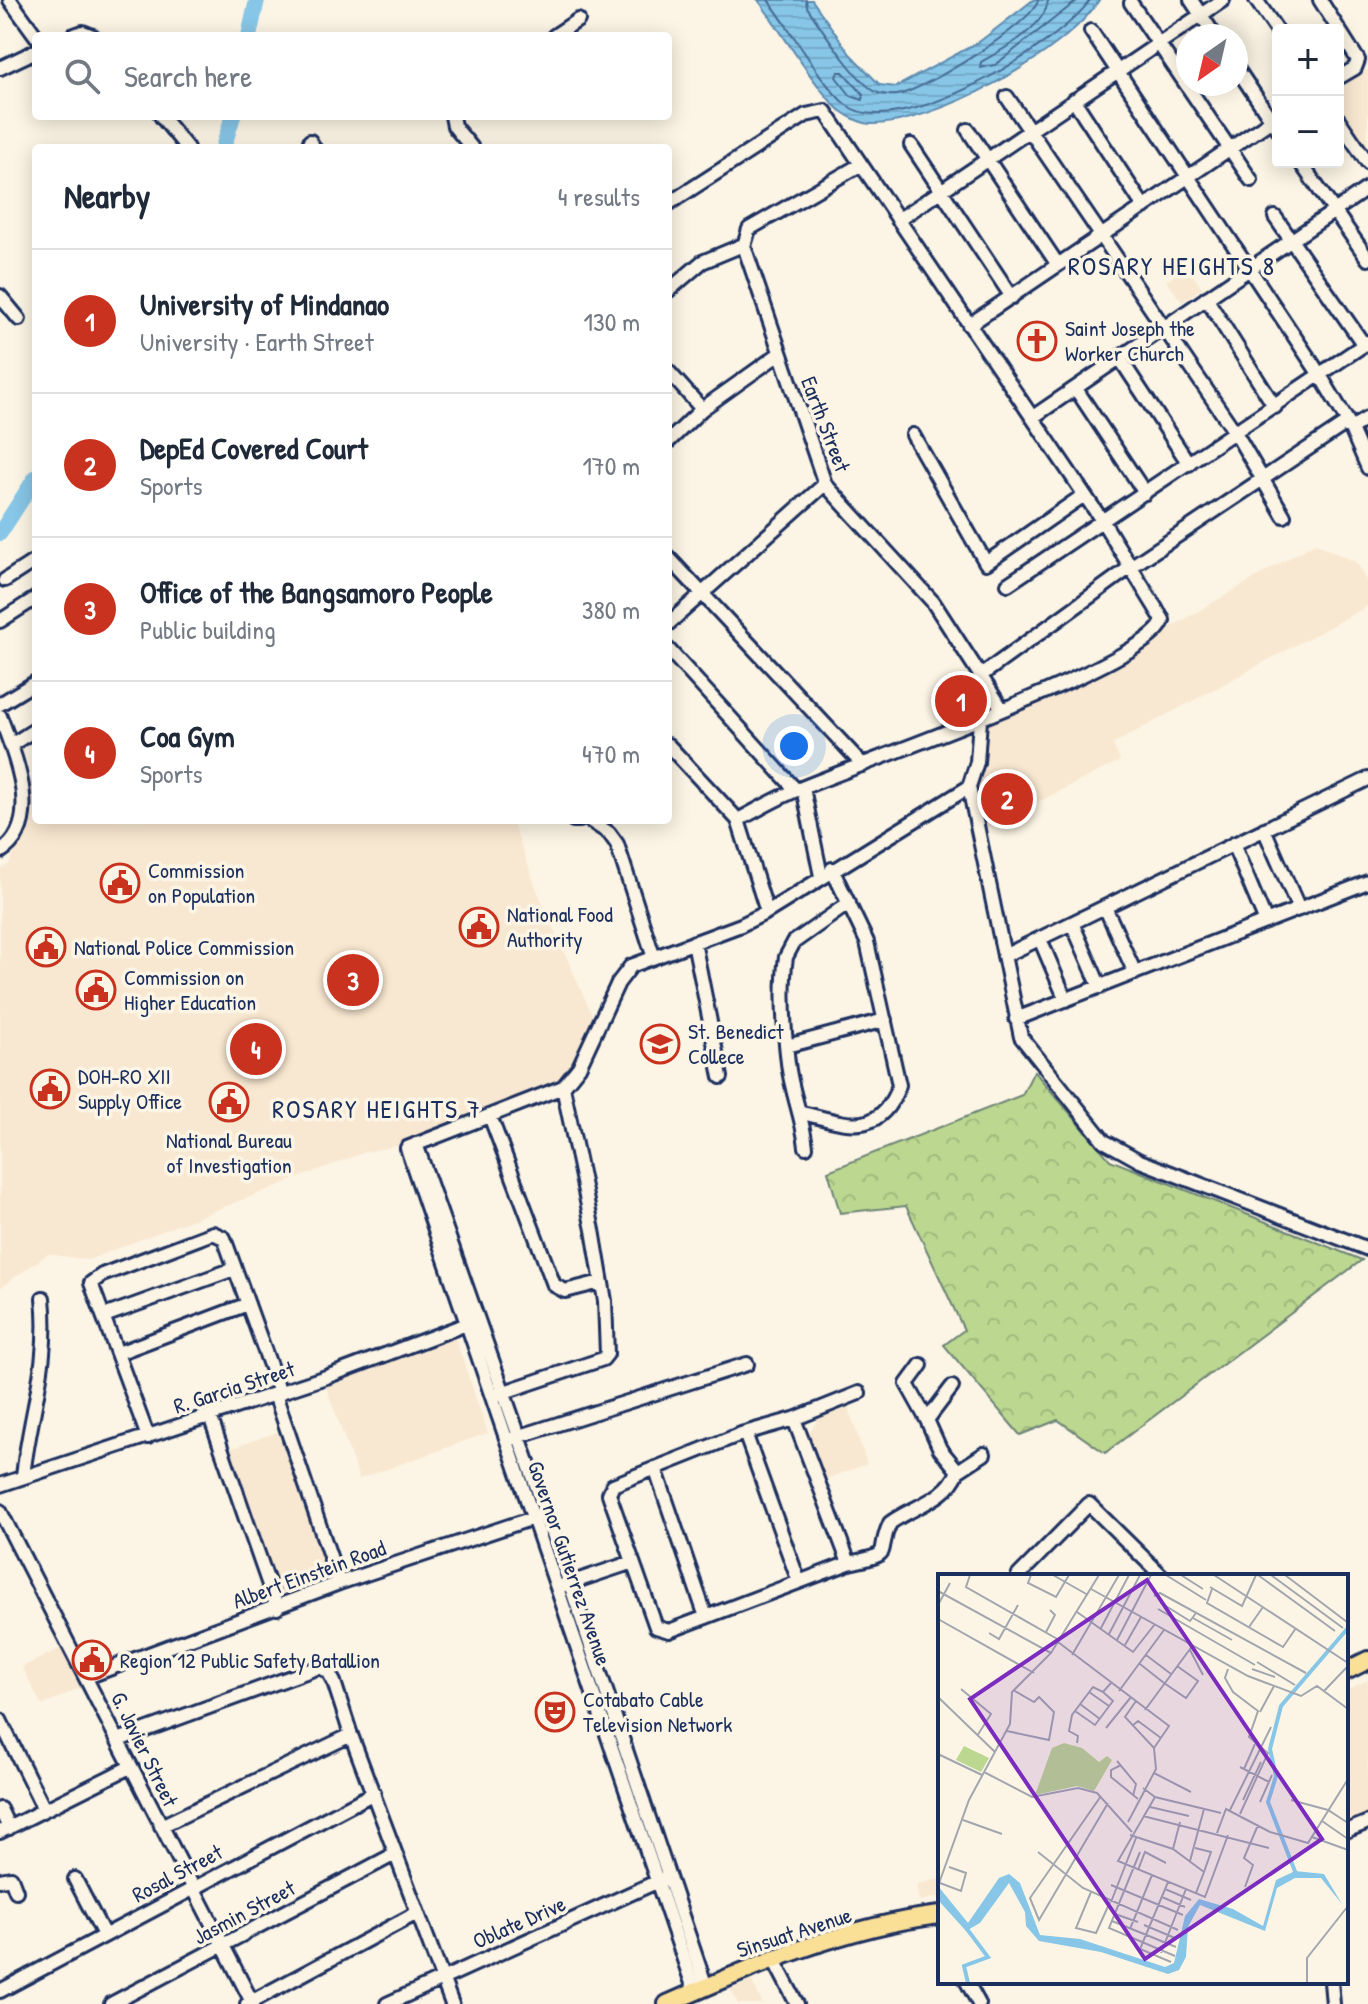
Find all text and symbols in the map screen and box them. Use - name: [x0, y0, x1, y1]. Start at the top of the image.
- north arrow: [1176, 24, 1248, 96]
- map controls: [1272, 24, 1344, 168]
- button: +: [1272, 24, 1344, 96]
- search box: [32, 32, 672, 120]
- icon: search: [60, 54, 104, 98]
- text: Search here: [124, 56, 252, 96]
- button: −: [1272, 96, 1344, 168]
- text: Nearby: [64, 173, 150, 219]
- text: 4 results: [558, 179, 640, 214]
- district label: ROSARY HEIGHTS 8: [1068, 248, 1276, 283]
- text: University of Mindanao: [140, 284, 389, 324]
- text: 1: [85, 304, 95, 339]
- text: 130 m: [584, 304, 640, 339]
- place label: Saint Joseph the Worker Church: [1065, 313, 1195, 368]
- church icon: Saint Joseph the Worker Church: [1016, 320, 1058, 362]
- text: University · Earth Street: [140, 324, 374, 359]
- street label: Earth Street: [794, 372, 858, 476]
- text: DepEd Covered Court: [140, 428, 368, 468]
- text: 2: [84, 448, 96, 483]
- text: 170 m: [582, 448, 640, 483]
- text: Sports: [140, 468, 203, 503]
- text: Office of the Bangsamoro People: [140, 572, 493, 612]
- text: 3: [84, 592, 96, 627]
- text: 380 m: [582, 592, 640, 627]
- text: Public building: [140, 612, 276, 647]
- pin: 1: [935, 671, 987, 731]
- text: Coa Gym: [140, 716, 235, 756]
- your location: [774, 726, 814, 766]
- text: 4: [85, 736, 95, 771]
- text: 470 m: [582, 736, 640, 771]
- text: Sports: [140, 756, 203, 791]
- pin: 2: [981, 769, 1033, 829]
- place label: Commission on Population: [148, 855, 255, 910]
- public building icon: Commission on Population: [99, 862, 141, 904]
- place label: National Food Authority: [507, 899, 613, 954]
- public building icon: National Food Authority: [458, 906, 500, 948]
- public building icon: National Police Commission: [25, 926, 67, 968]
- place label: National Police Commission: [74, 932, 294, 962]
- pin: 3: [327, 950, 379, 1010]
- place label: Commission on Higher Education: [124, 962, 256, 1017]
- public building icon: Commission on Higher Education: [75, 969, 117, 1011]
- place label: St. Benedict Collece: [688, 1016, 784, 1071]
- pin: 4: [230, 1019, 282, 1079]
- school or university icon: St. Benedict Collece: [639, 1023, 681, 1065]
- place label: DOH-RO XII Supply Office: [78, 1061, 182, 1116]
- public building icon: DOH-RO XII Supply Office: [29, 1068, 71, 1110]
- public building icon: National Bureau of Investigation: [208, 1081, 250, 1123]
- district label: ROSARY HEIGHTS 7: [272, 1091, 482, 1126]
- place label: National Bureau of Investigation: [166, 1125, 292, 1180]
- street label: R. Garcia Street: [170, 1353, 299, 1421]
- street label: Governor Gutierrez Avenue: [521, 1457, 619, 1669]
- street label: Albert Einstein Road: [228, 1532, 390, 1616]
- inset map: [938, 1574, 1348, 1984]
- public building icon: Region 12 Public Safety Batallion: [71, 1639, 113, 1681]
- place label: Region 12 Public Safety Batallion: [120, 1645, 380, 1675]
- place label: Cotabato Cable Television Network: [583, 1684, 732, 1739]
- street label: G. Javier Street: [104, 1687, 186, 1812]
- theatre icon: Cotabato Cable Television Network: [534, 1691, 576, 1733]
- street label: Rosal Street: [127, 1837, 228, 1909]
- street label: Jasmin Street: [188, 1872, 301, 1951]
- street label: Oblate Drive: [468, 1888, 570, 1956]
- street label: Sinsuat Avenue: [733, 1899, 856, 1965]

